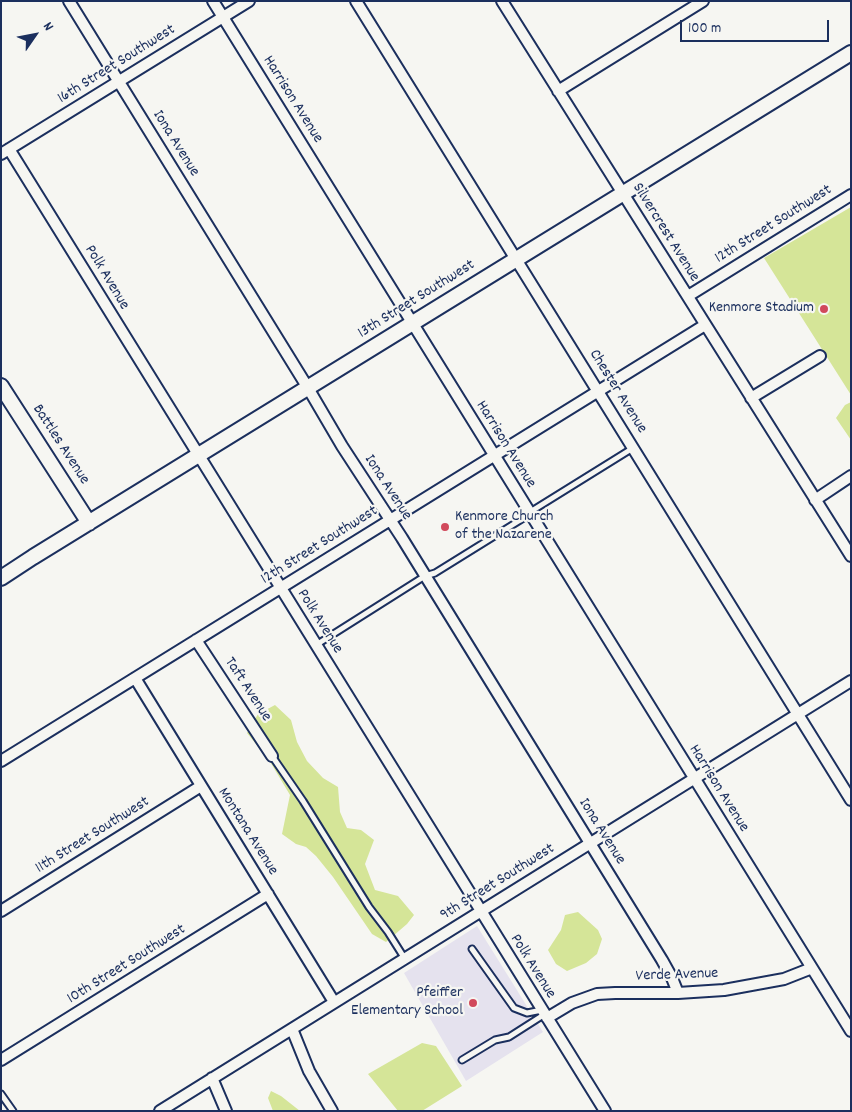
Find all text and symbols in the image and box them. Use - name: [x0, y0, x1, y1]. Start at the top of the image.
- north arrow: [10, 10, 60, 60]
- scale bar: [682, 10, 831, 42]
- text: N: [37, 18, 58, 35]
- text: 100 m: [688, 18, 721, 40]
- street label: 16th Street Southwest: [55, 21, 179, 109]
- street label: Harrison Avenue: [258, 53, 326, 147]
- street label: Iona Avenue: [147, 107, 203, 181]
- street label: Silvercrest Avenue: [627, 180, 703, 286]
- street label: 12th Street Southwest: [712, 181, 836, 269]
- street label: Polk Avenue: [79, 242, 133, 314]
- street label: 13th Street Southwest: [355, 256, 479, 344]
- place label: Kenmore Stadium: [709, 299, 814, 319]
- marker: Kenmore Stadium: [818, 303, 830, 315]
- street label: Chester Avenue: [584, 346, 650, 438]
- street label: Harrison Avenue: [471, 398, 539, 492]
- street label: Battles Avenue: [27, 401, 93, 489]
- street label: Iona Avenue: [359, 452, 415, 524]
- street label: 12th Street Southwest: [258, 502, 382, 590]
- place label: Kenmore Church of the Nazarene: [455, 508, 553, 546]
- marker: Kenmore Church of the Nazarene: [439, 521, 451, 533]
- street label: Polk Avenue: [292, 586, 346, 658]
- street label: Taft Avenue: [219, 654, 275, 726]
- street label: Harrison Avenue: [684, 742, 752, 836]
- street label: Montana Avenue: [212, 785, 282, 879]
- street label: 11th Street Southwest: [32, 793, 154, 879]
- street label: Iona Avenue: [573, 795, 629, 869]
- street label: 9th Street Southwest: [437, 840, 559, 926]
- street label: 10th Street Southwest: [64, 921, 190, 1009]
- street label: Polk Avenue: [505, 931, 559, 1003]
- street label: Verde Avenue: [635, 965, 719, 987]
- place label: Pfeiffer Elementary School: [351, 984, 463, 1022]
- marker: Pfeiffer Elementary School: [467, 997, 479, 1009]

